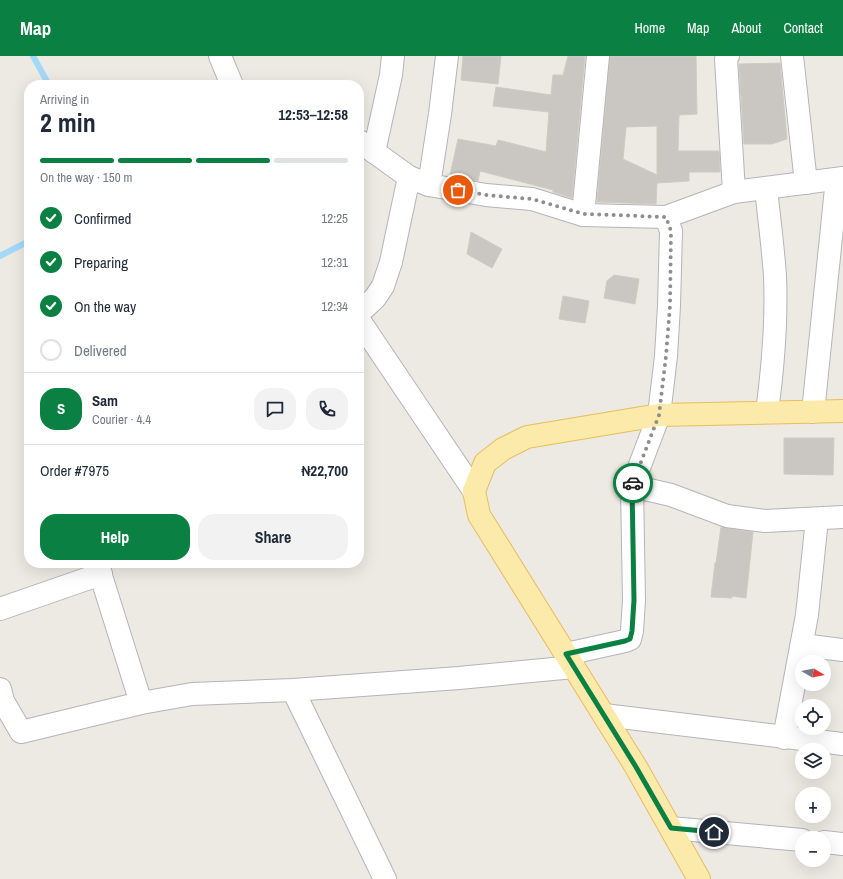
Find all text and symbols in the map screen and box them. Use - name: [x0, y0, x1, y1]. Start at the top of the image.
- text: Map: [20, 15, 51, 41]
- text: Home: [634, 19, 665, 37]
- text: Map: [687, 19, 709, 37]
- text: About: [731, 19, 761, 37]
- text: Contact: [783, 19, 823, 37]
- text: Arriving in: [40, 91, 89, 108]
- text: 12:53–12:58: [278, 104, 348, 125]
- text: 2 min: [40, 105, 96, 140]
- text: On the way · 150 m: [40, 169, 132, 186]
- pin: [441, 173, 475, 207]
- icon: bag: [447, 179, 469, 201]
- icon: check: [40, 207, 62, 229]
- text: Confirmed: [74, 208, 131, 229]
- text: 12:25: [321, 210, 348, 227]
- icon: check: [40, 251, 62, 273]
- text: Preparing: [74, 252, 128, 273]
- text: 12:31: [321, 254, 348, 271]
- icon: check: [40, 295, 62, 317]
- text: On the way: [74, 296, 136, 317]
- text: 12:34: [321, 298, 348, 315]
- text: Delivered: [74, 340, 127, 361]
- button: chat: [254, 388, 296, 430]
- button: phone: [306, 388, 348, 430]
- text: Sam: [92, 390, 118, 411]
- text: S: [57, 398, 65, 419]
- text: Courier · 4.4: [92, 411, 151, 428]
- text: Order #7975: [40, 460, 109, 481]
- text: ₦22,700: [301, 460, 348, 481]
- courier: [613, 463, 653, 503]
- icon: car: [622, 472, 644, 494]
- button: Help: [40, 514, 190, 560]
- button: Share: [198, 514, 348, 560]
- north arrow: [795, 655, 831, 691]
- map controls: [795, 655, 831, 867]
- button: locate: [795, 699, 831, 735]
- button: layers: [795, 743, 831, 779]
- button: +: [795, 787, 831, 823]
- pin: [697, 815, 731, 849]
- icon: home: [703, 821, 725, 843]
- button: −: [795, 831, 831, 867]

